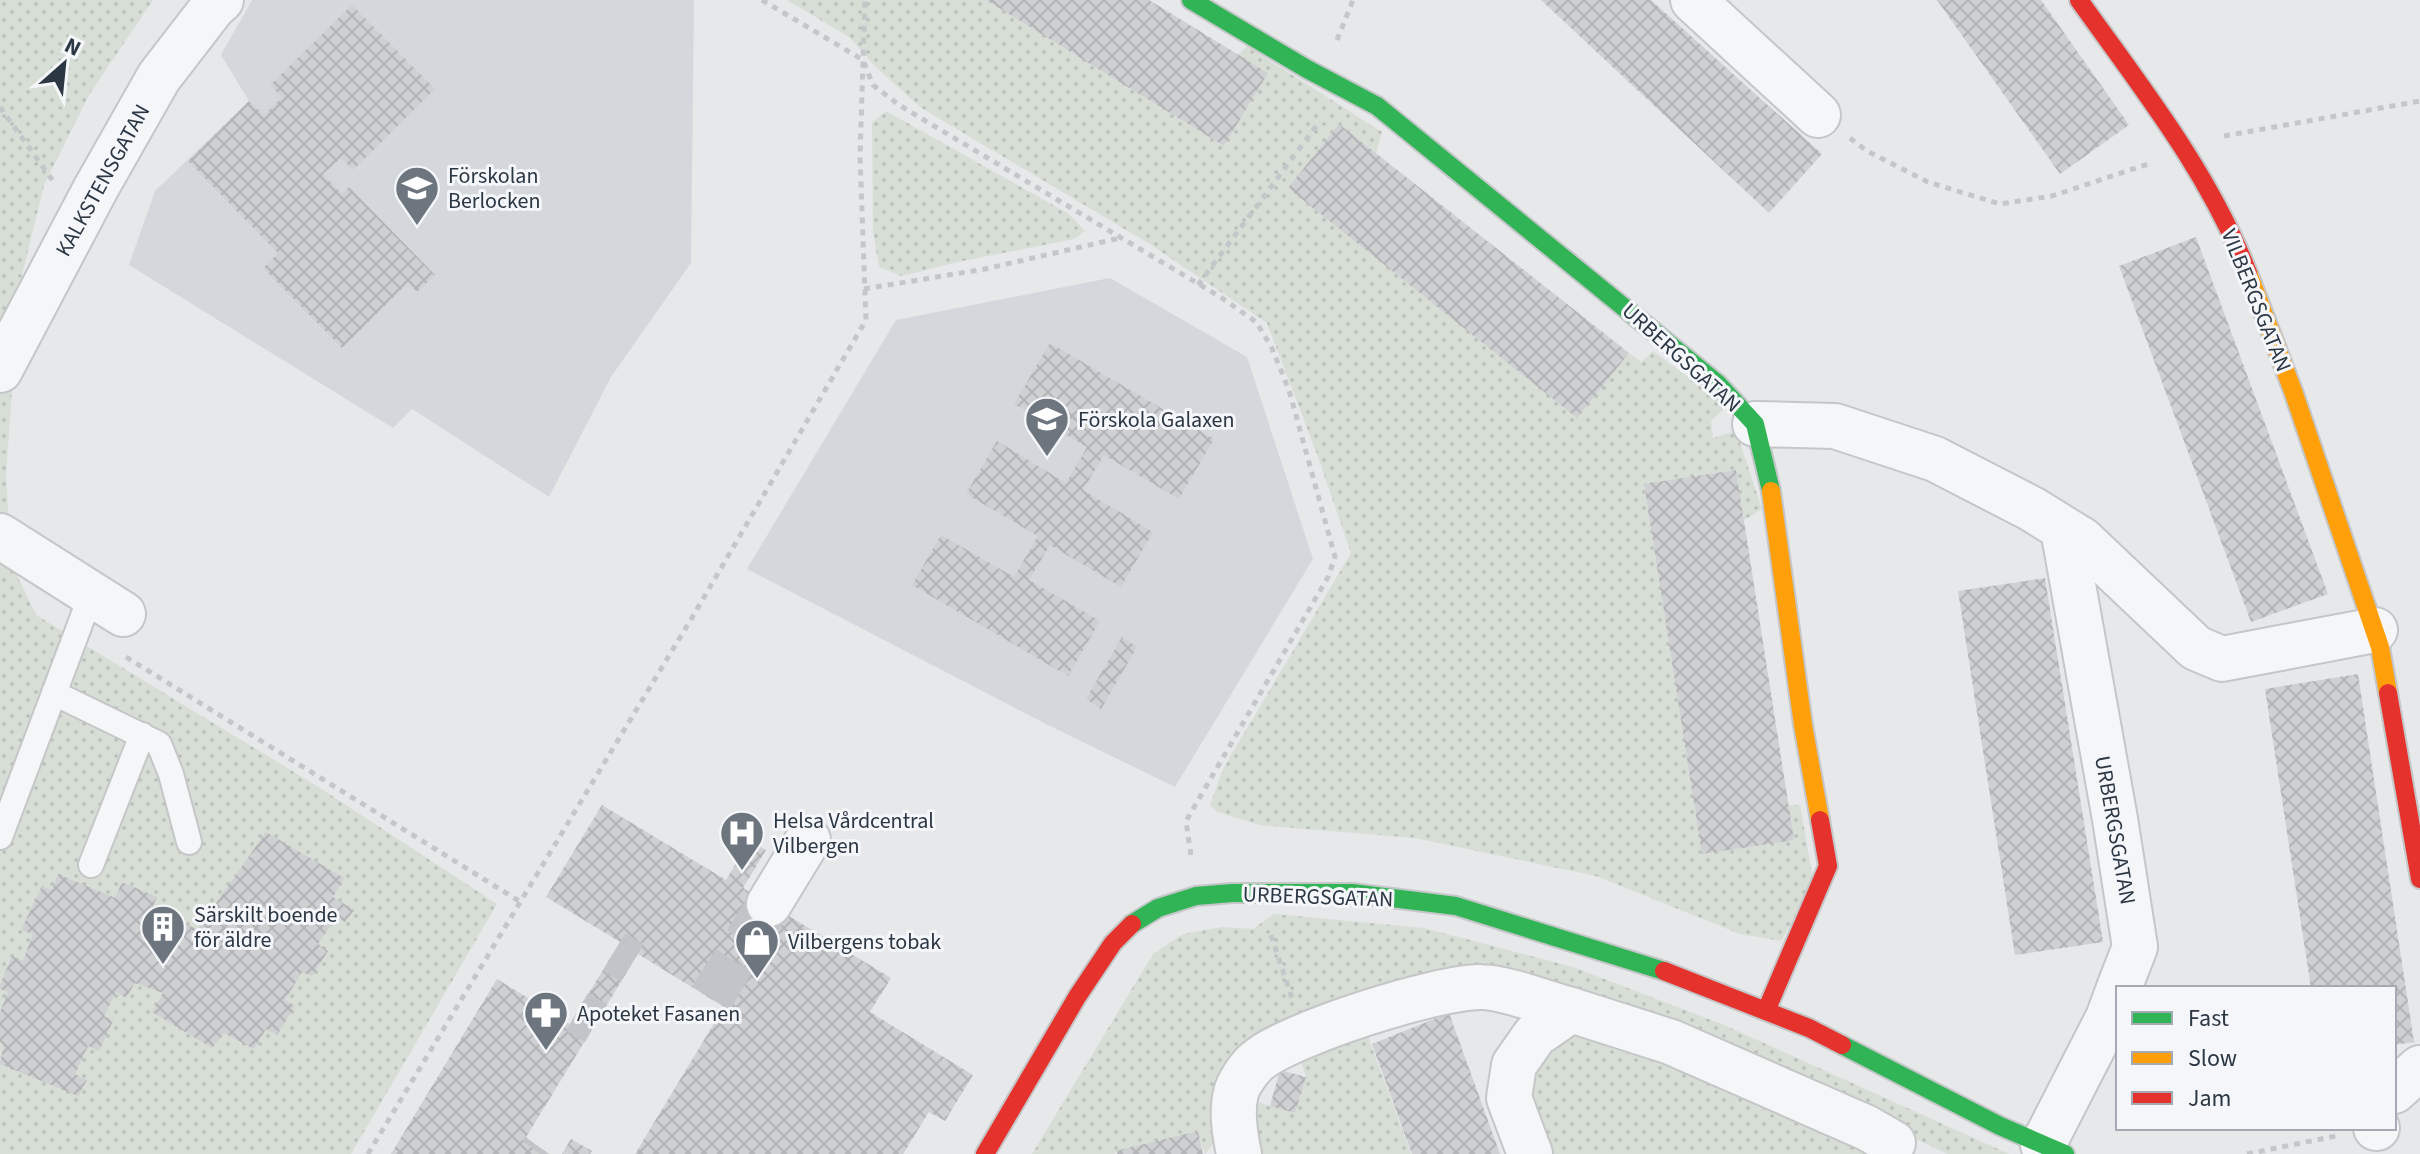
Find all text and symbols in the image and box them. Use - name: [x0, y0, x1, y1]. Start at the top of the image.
- north arrow: [24, 24, 104, 104]
- text: N: [59, 29, 86, 65]
- street label: KALKSTENSGATAN: [48, 99, 158, 262]
- place label: Förskolan Berlocken: [448, 160, 541, 217]
- school or university icon: Förskolan Berlocken: [393, 164, 441, 227]
- street label: VILBERGSGATAN: [2213, 224, 2299, 377]
- street label: URBERGSGATAN: [1615, 296, 1748, 420]
- school or university icon: Förskola Galaxen: [1023, 395, 1071, 458]
- place label: Förskola Galaxen: [1078, 404, 1235, 436]
- street label: URBERGSGATAN: [2086, 753, 2144, 907]
- place label: Helsa Vårdcentral Vilbergen: [773, 805, 934, 862]
- hospital icon: Helsa Vårdcentral Vilbergen: [718, 809, 766, 872]
- street label: URBERGSGATAN: [1242, 878, 1394, 916]
- place label: Särskilt boende för äldre: [194, 899, 338, 956]
- building icon: Särskilt boende för äldre: [139, 903, 187, 966]
- shop icon: Vilbergens tobak: [733, 917, 781, 980]
- place label: Vilbergens tobak: [788, 926, 941, 958]
- legend: [2116, 986, 2396, 1130]
- pharmacy icon: Apoteket Fasanen: [522, 989, 570, 1052]
- place label: Apoteket Fasanen: [577, 998, 740, 1030]
- text: Fast: [2188, 1001, 2229, 1036]
- text: Slow: [2188, 1041, 2237, 1076]
- text: Jam: [2188, 1081, 2232, 1116]

